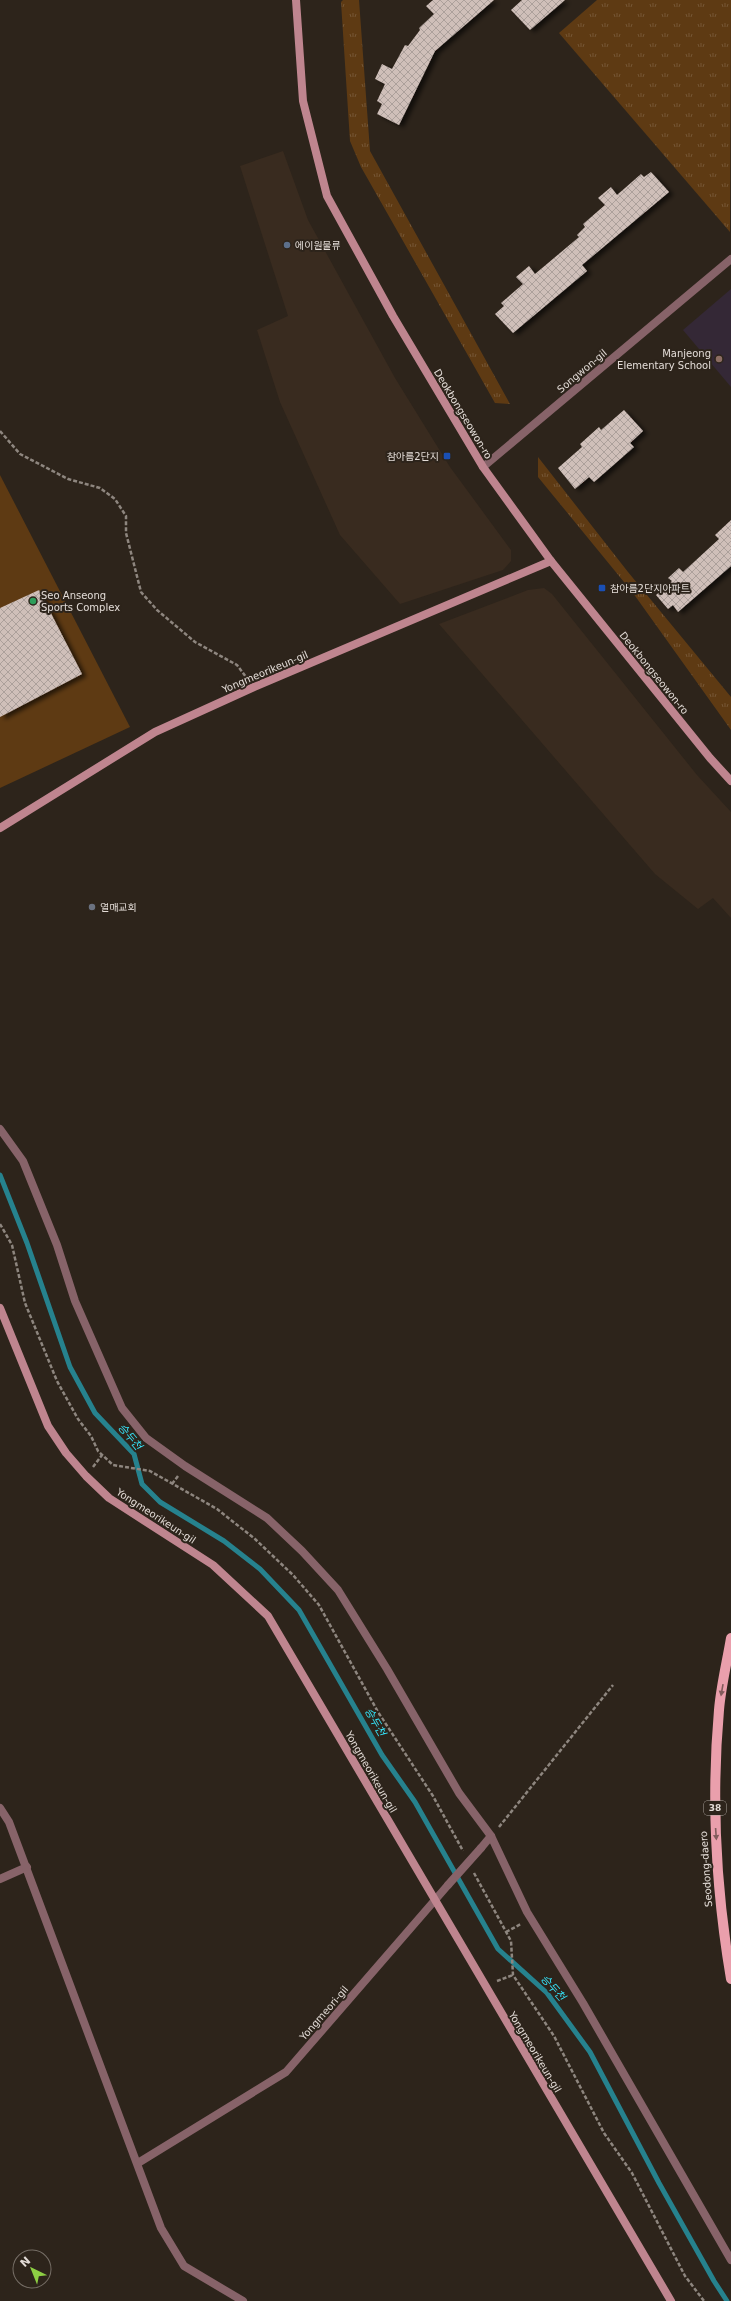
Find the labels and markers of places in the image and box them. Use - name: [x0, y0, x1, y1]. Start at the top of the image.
- marker: 에이원물류: [282, 240, 292, 250]
- place label: 에이원물류: [295, 240, 341, 251]
- place label: Manjeong Elementary School: [617, 348, 711, 371]
- marker: Manjeong Elementary School: [714, 354, 724, 364]
- place label: 참아름2단지: [387, 451, 439, 462]
- marker: 참아름2단지: [442, 451, 452, 461]
- marker: 참아름2단지아파트: [597, 583, 607, 593]
- place label: 참아름2단지아파트: [610, 583, 690, 594]
- place label: Seo Anseong Sports Complex: [41, 590, 120, 613]
- marker: Seo Anseong Sports Complex: [28, 596, 38, 606]
- marker: 열매교회: [87, 902, 97, 912]
- place label: 열매교회: [100, 902, 137, 913]

